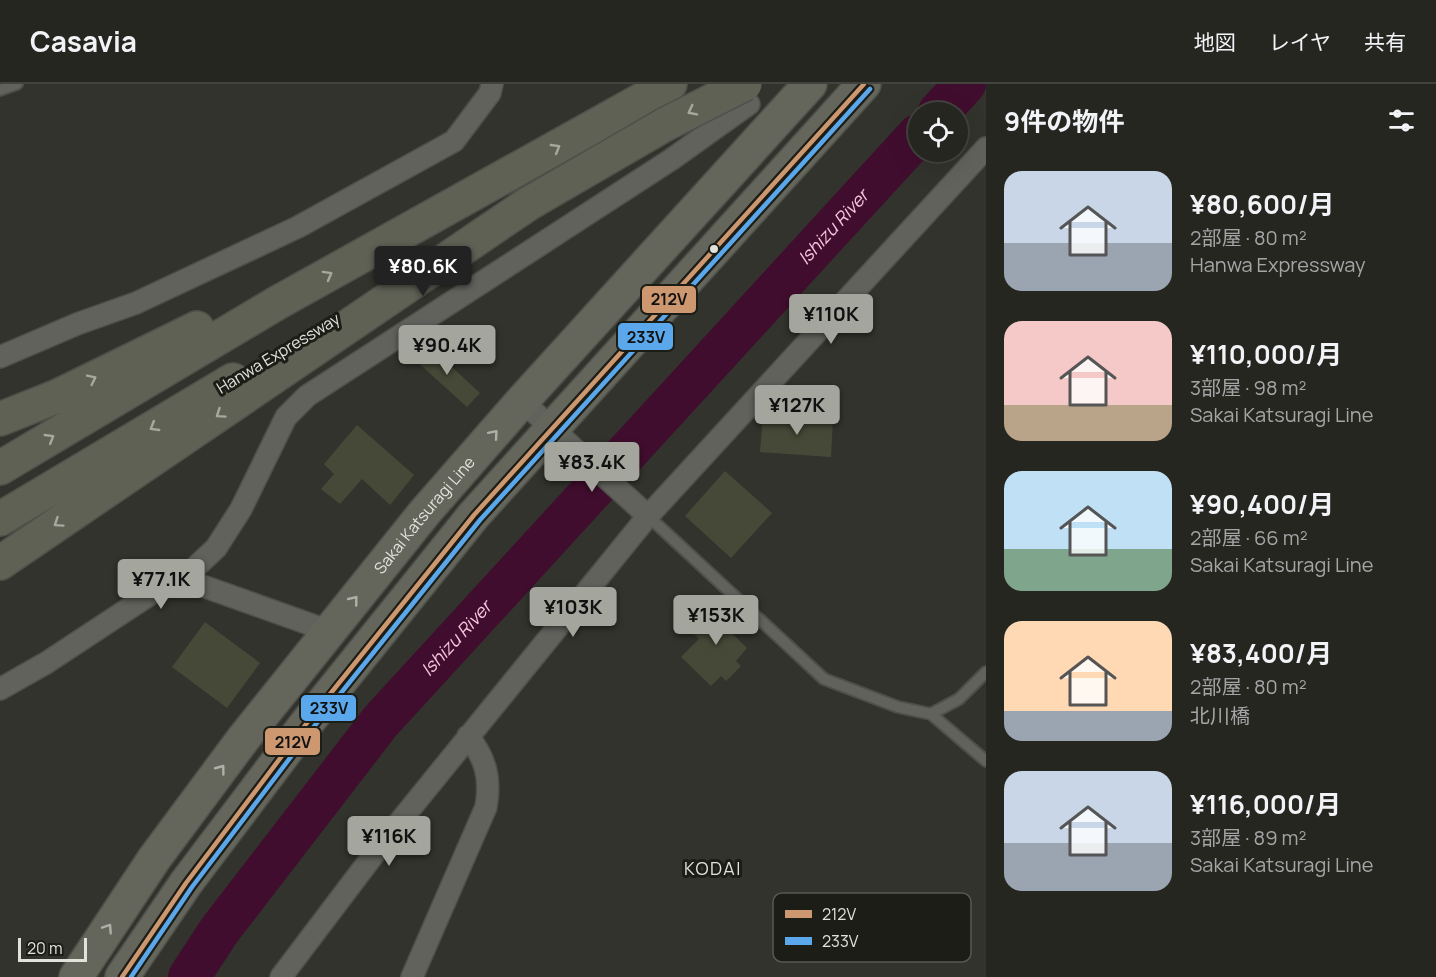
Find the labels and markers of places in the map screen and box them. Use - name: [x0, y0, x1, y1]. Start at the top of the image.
- unlabelled marker: [708, 243, 720, 255]
- pin: ¥80.6K: [374, 246, 472, 297]
- pin: ¥110K: [789, 294, 873, 345]
- pin: ¥90.4K: [398, 325, 496, 376]
- pin: ¥127K: [755, 385, 839, 436]
- pin: ¥83.4K: [543, 442, 641, 493]
- pin: ¥77.1K: [112, 559, 210, 610]
- pin: ¥103K: [531, 587, 615, 638]
- pin: ¥153K: [674, 595, 758, 646]
- pin: ¥116K: [347, 816, 431, 867]

